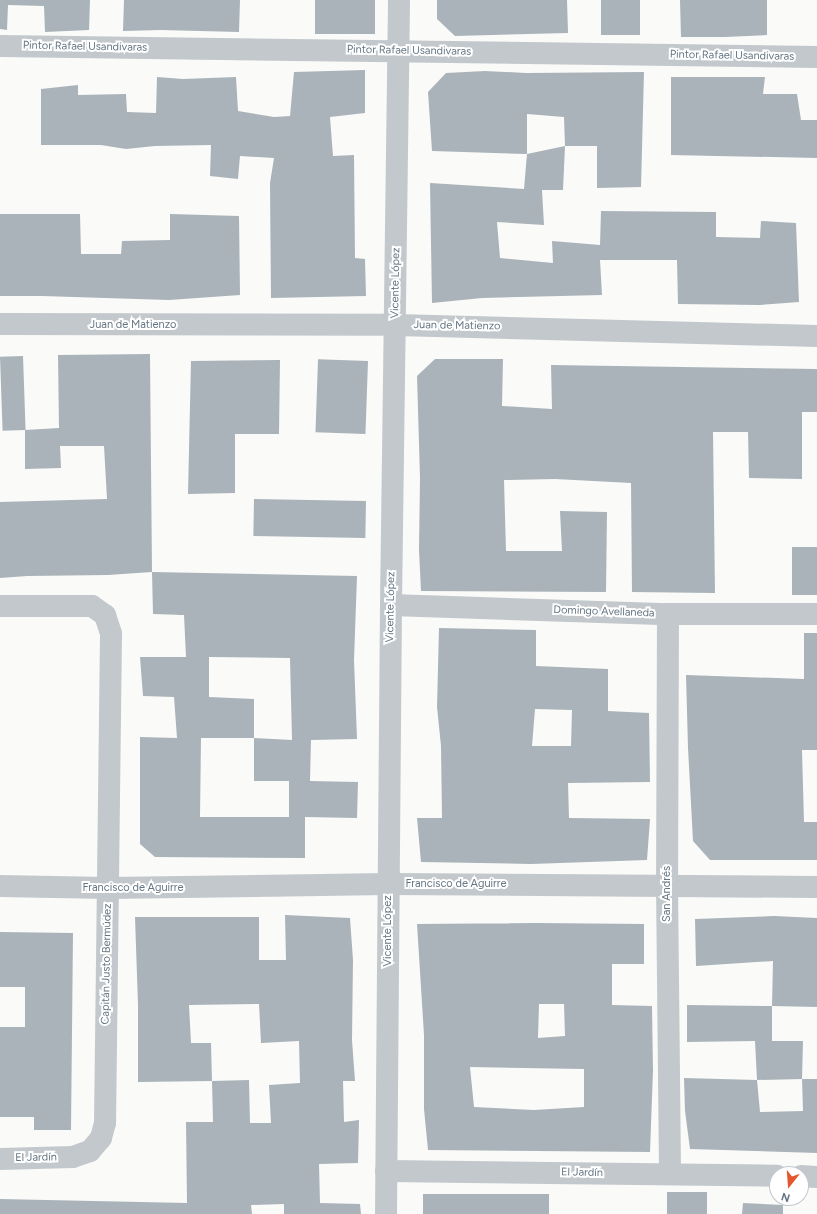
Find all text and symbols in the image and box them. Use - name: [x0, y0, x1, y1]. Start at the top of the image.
- street label: Pintor Rafael Usandivaras: [23, 39, 147, 55]
- street label: Pintor Rafael Usandivaras: [347, 43, 471, 59]
- street label: Pintor Rafael Usandivaras: [670, 48, 794, 64]
- street label: Vicente López: [389, 247, 403, 319]
- street label: Juan de Matienzo: [90, 318, 176, 332]
- street label: Juan de Matienzo: [413, 319, 501, 333]
- street label: Vicente López: [384, 571, 398, 643]
- street label: Domingo Avellaneda: [553, 604, 655, 620]
- street label: San Andrés: [660, 866, 674, 922]
- street label: Francisco de Aguirre: [405, 877, 507, 891]
- street label: Francisco de Aguirre: [82, 881, 184, 895]
- street label: Vicente López: [381, 895, 395, 967]
- street label: Capitán Justo Bermúdez: [99, 903, 115, 1025]
- street label: El Jardín: [15, 1151, 57, 1165]
- street label: El Jardín: [561, 1166, 603, 1180]
- north arrow: [769, 1166, 809, 1206]
- text: N: [780, 1190, 792, 1204]

